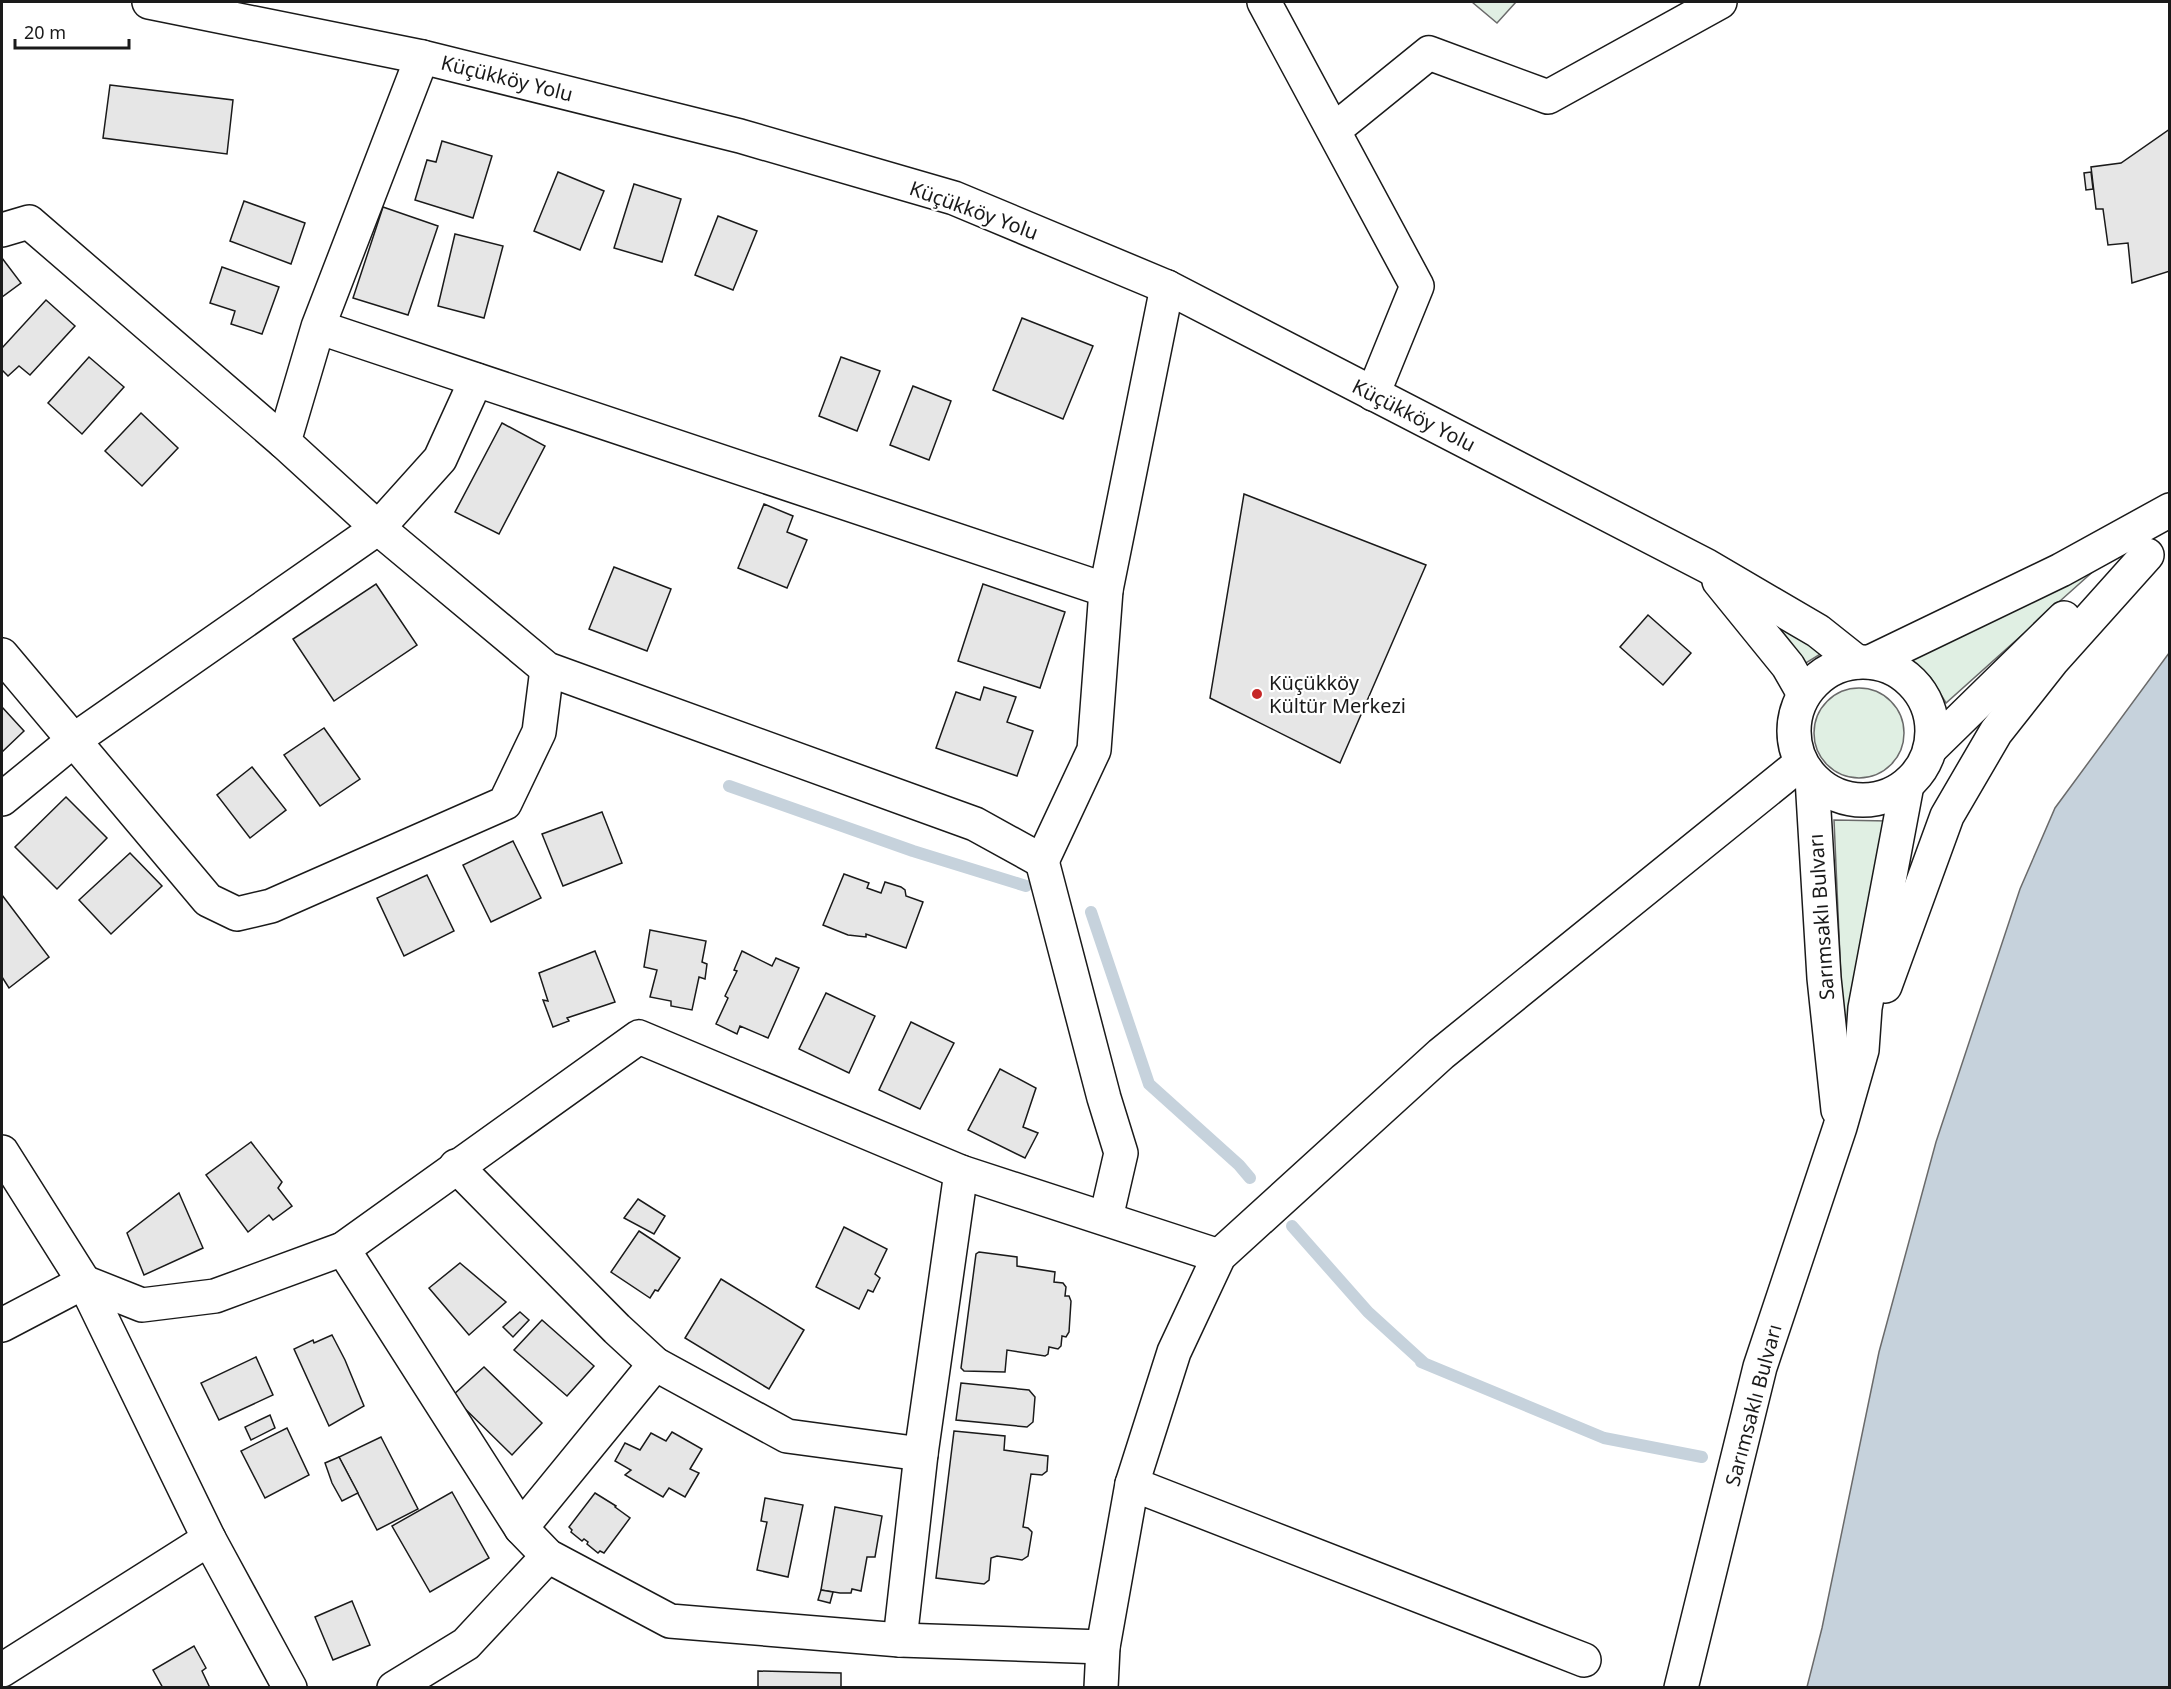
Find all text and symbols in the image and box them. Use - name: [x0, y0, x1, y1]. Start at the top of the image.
- scale bar: [15, 12, 129, 50]
- text: 20 m: [24, 20, 66, 44]
- street label: Küçükköy Yolu: [438, 49, 576, 107]
- street label: Küçükköy Yolu: [906, 174, 1042, 246]
- street label: Küçükköy Yolu: [1348, 372, 1480, 458]
- place label: Küçükköy Kültür Merkezi: [1269, 669, 1406, 719]
- marker: Küçükköy Kültür Merkezi: [1250, 687, 1264, 701]
- street label: Sarımsaklı Bulvarı: [1802, 833, 1840, 1001]
- street label: Sarımsaklı Bulvarı: [1718, 1321, 1788, 1489]

